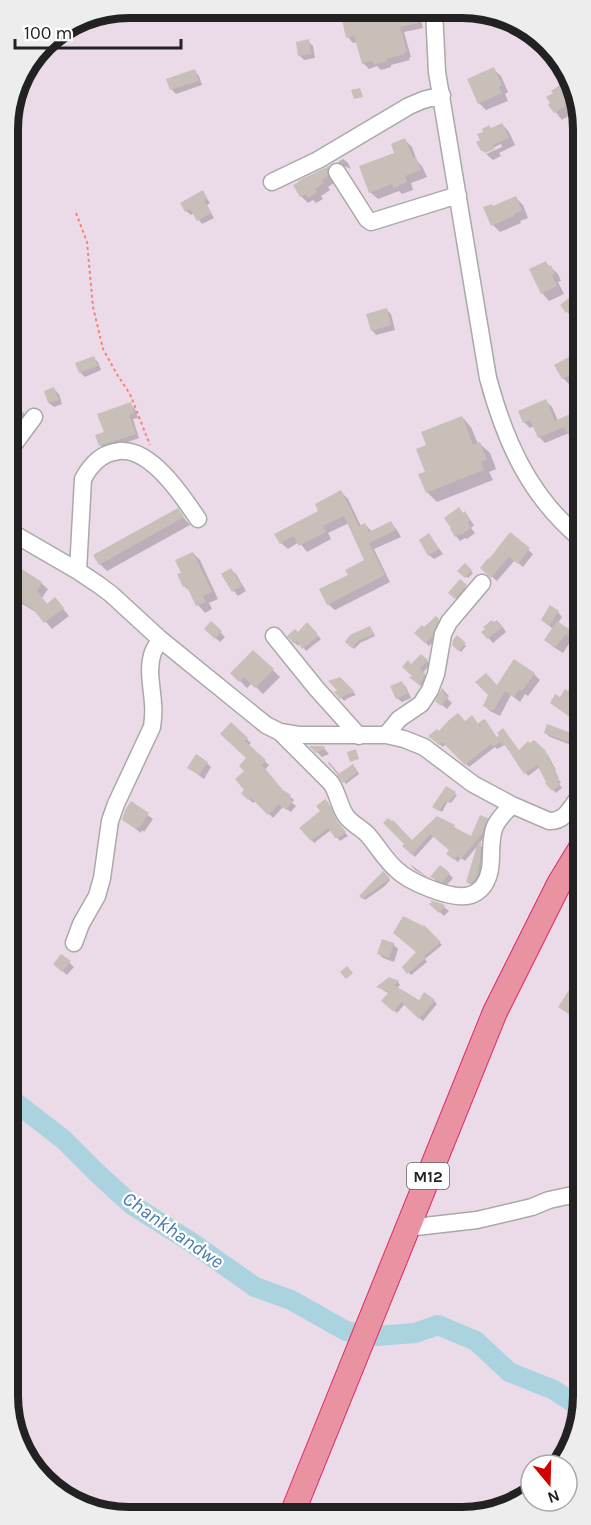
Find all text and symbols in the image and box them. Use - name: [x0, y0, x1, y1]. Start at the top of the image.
- scale bar: [15, 12, 182, 50]
- text: 100 m: [24, 22, 72, 44]
- road number: M12: [407, 1163, 449, 1189]
- water label: Chankhandwe: [118, 1187, 228, 1273]
- north arrow: [519, 1453, 579, 1513]
- text: N: [545, 1486, 562, 1508]

